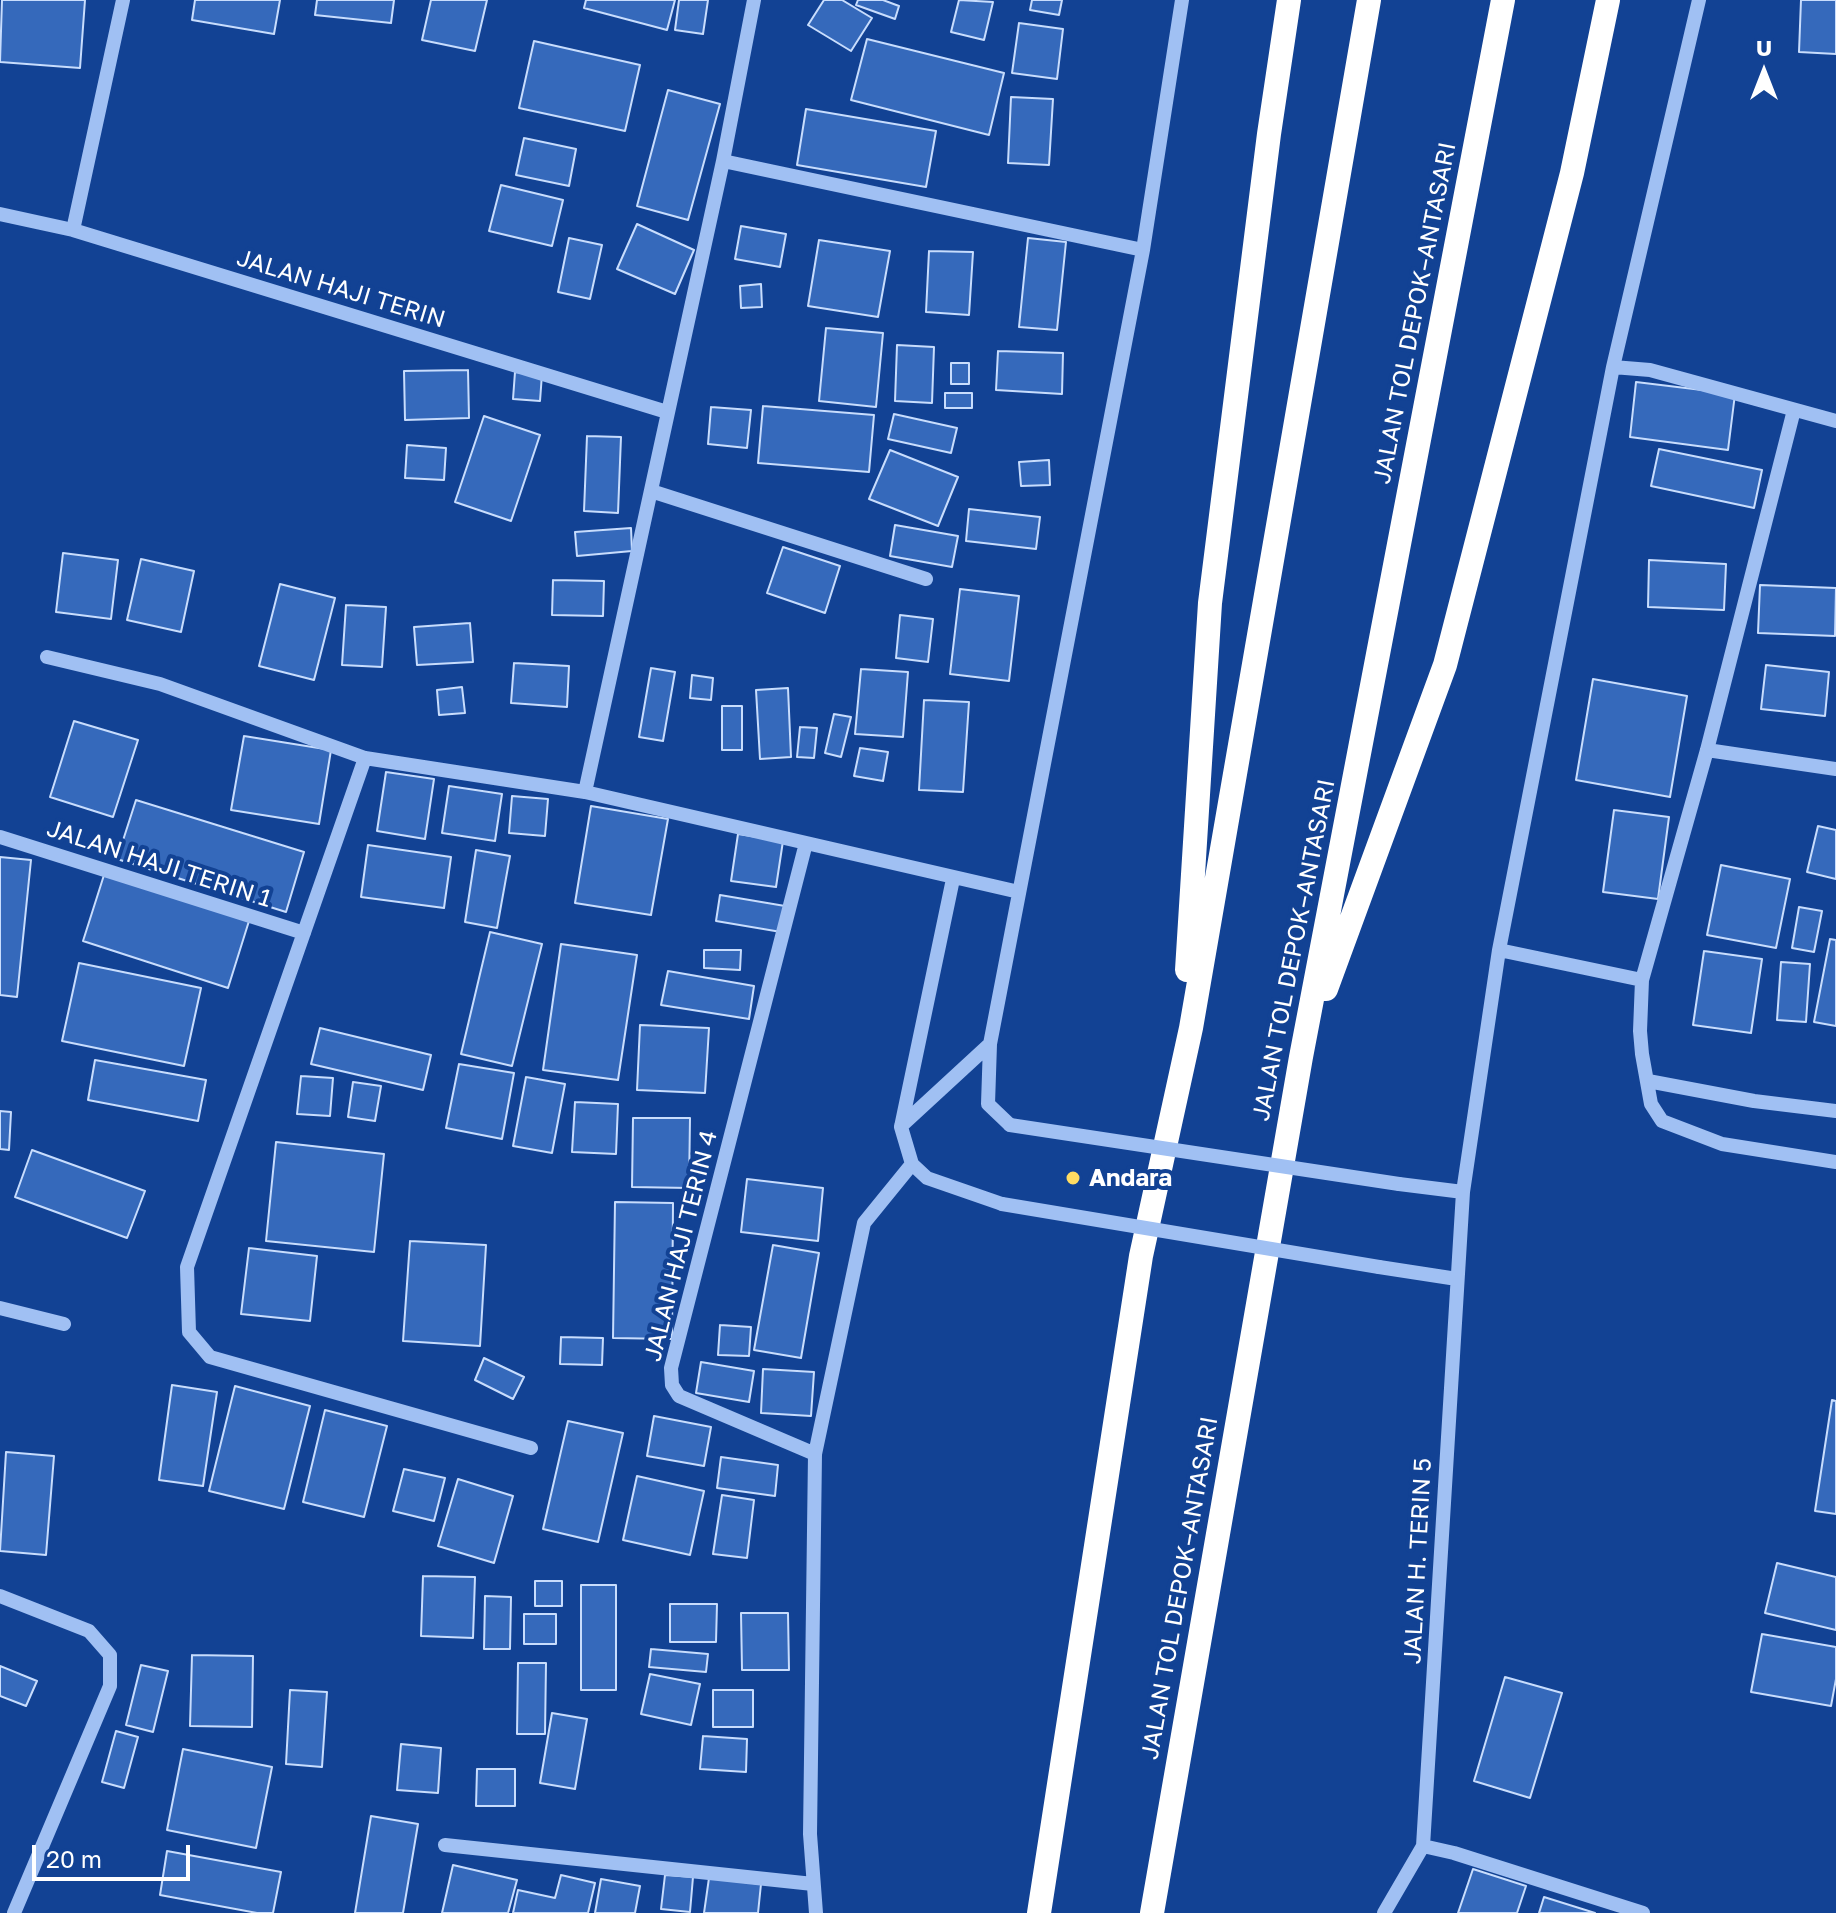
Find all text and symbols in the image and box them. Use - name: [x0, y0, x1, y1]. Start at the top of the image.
- north arrow: [1724, 32, 1804, 112]
- text: U: [1756, 34, 1772, 61]
- street label: JALAN TOL DEPOK–ANTASARI: [1368, 140, 1462, 486]
- street label: JALAN HAJI TERIN: [233, 244, 449, 334]
- street label: JALAN TOL DEPOK–ANTASARI: [1247, 777, 1341, 1123]
- street label: JALAN HAJI TERIN 1: [43, 814, 275, 914]
- street label: JALAN HAJI TERIN 4: [638, 1128, 724, 1364]
- place label: Andara: [1089, 1164, 1172, 1192]
- marker: Andara: [1064, 1169, 1082, 1187]
- street label: JALAN TOL DEPOK–ANTASARI: [1136, 1414, 1224, 1762]
- street label: JALAN H. TERIN 5: [1398, 1457, 1438, 1665]
- scale bar: [36, 1829, 194, 1879]
- text: 20 m: [46, 1844, 102, 1873]

